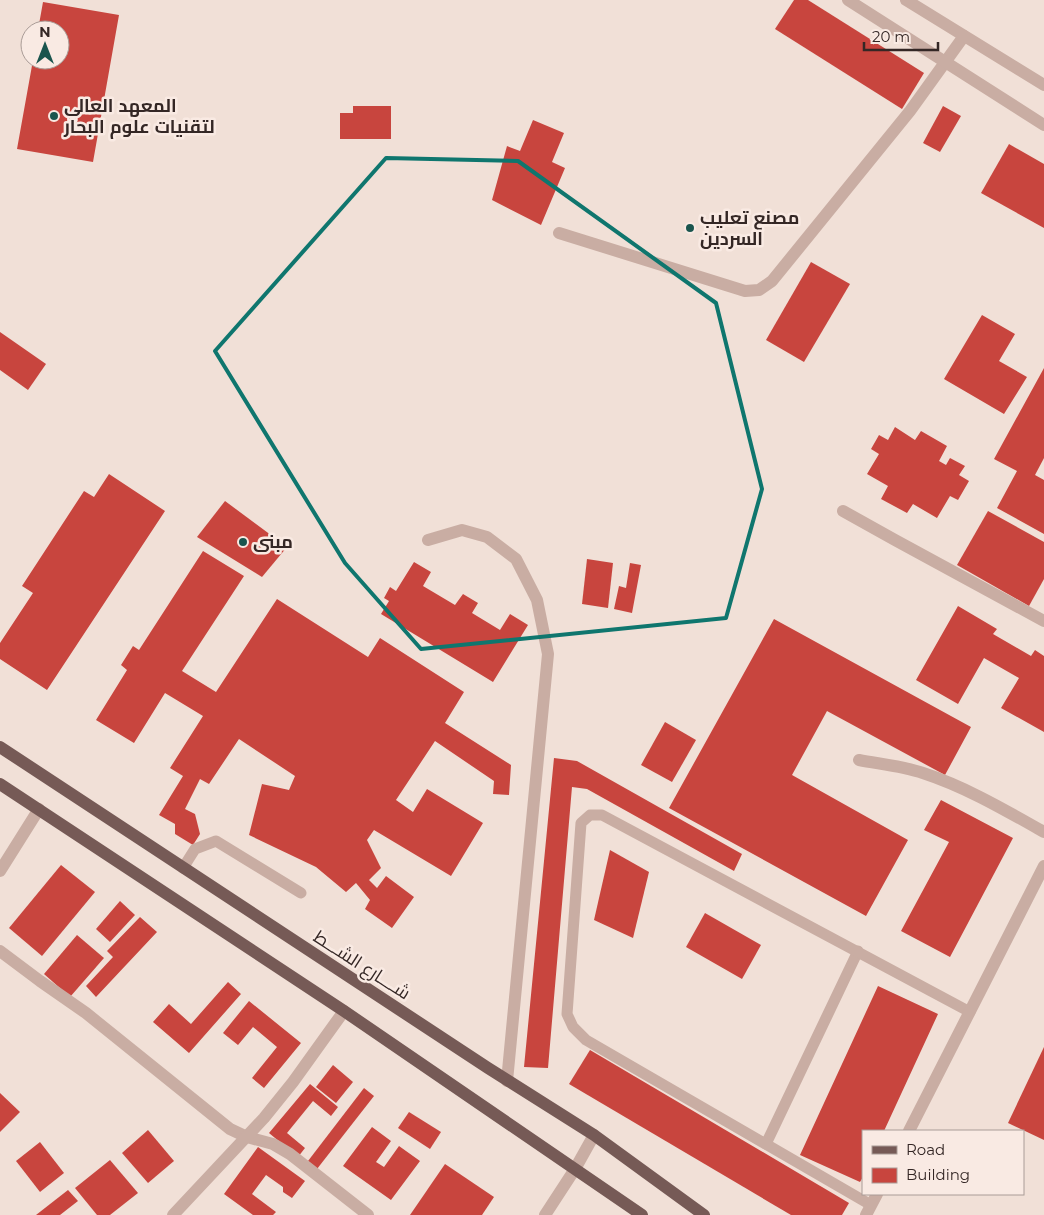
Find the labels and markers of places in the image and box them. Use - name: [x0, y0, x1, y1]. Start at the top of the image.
- place label: المعهد العالي لتقنيات علوم البحار: [63, 95, 215, 139]
- marker: المعهد العالي لتقنيات علوم البحار: [48, 110, 60, 122]
- place label: مصنع تعليب السردين: [700, 207, 799, 250]
- marker: مصنع تعليب السردين: [684, 222, 696, 234]
- place label: مبنى: [253, 531, 293, 553]
- marker: مبنى: [237, 536, 249, 548]

